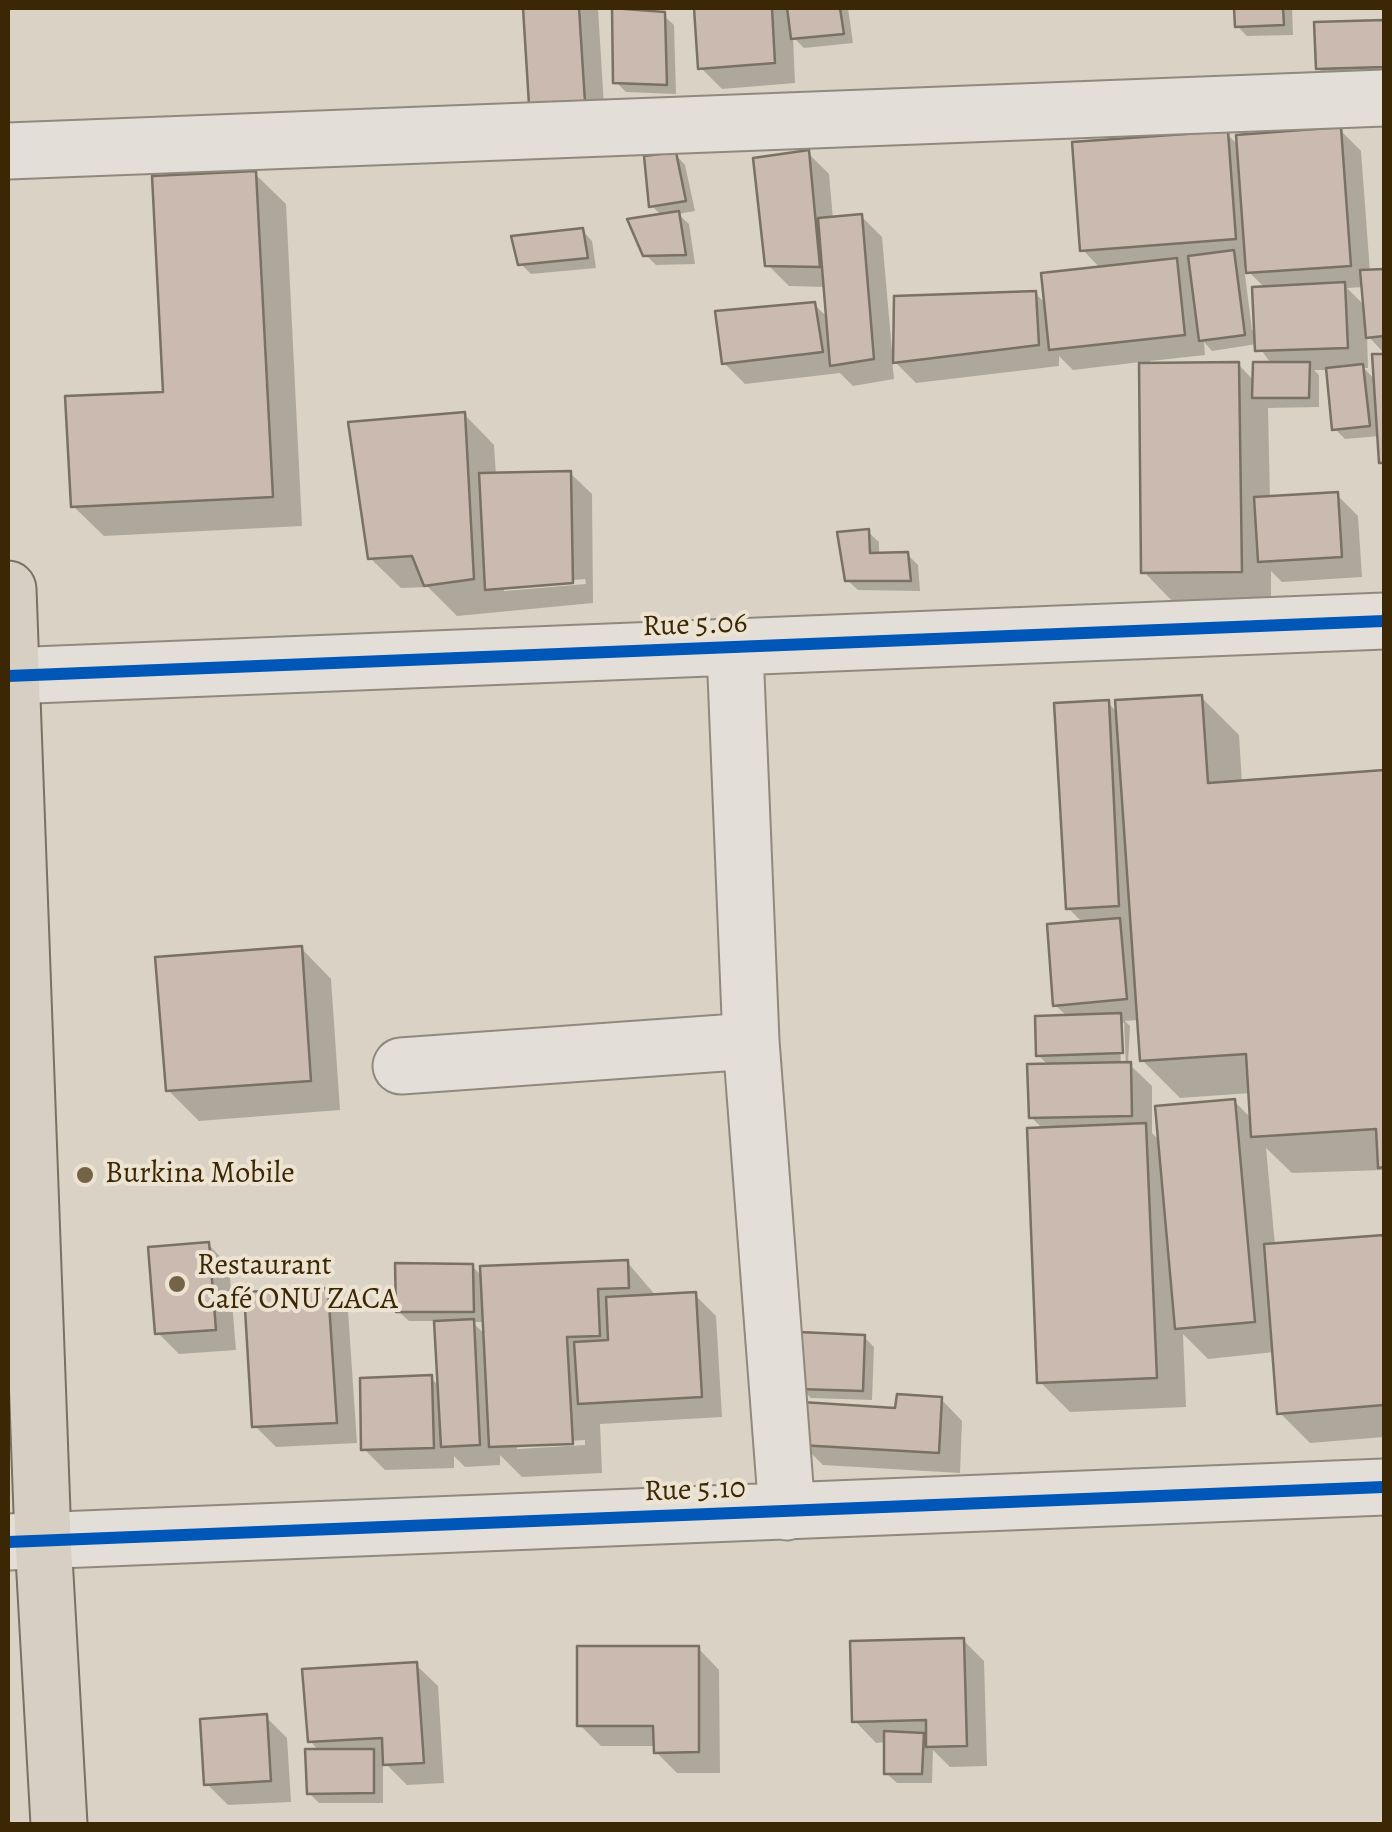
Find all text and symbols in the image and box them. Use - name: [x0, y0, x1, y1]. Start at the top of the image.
- street label: Rue 5.06: [642, 606, 748, 646]
- place label: Burkina Mobile: [105, 1157, 295, 1193]
- marker: Burkina Mobile: [74, 1164, 96, 1186]
- place label: Restaurant Café ONU ZACA: [197, 1249, 398, 1320]
- marker: Restaurant Café ONU ZACA: [166, 1273, 188, 1295]
- street label: Rue 5.10: [644, 1471, 746, 1511]

